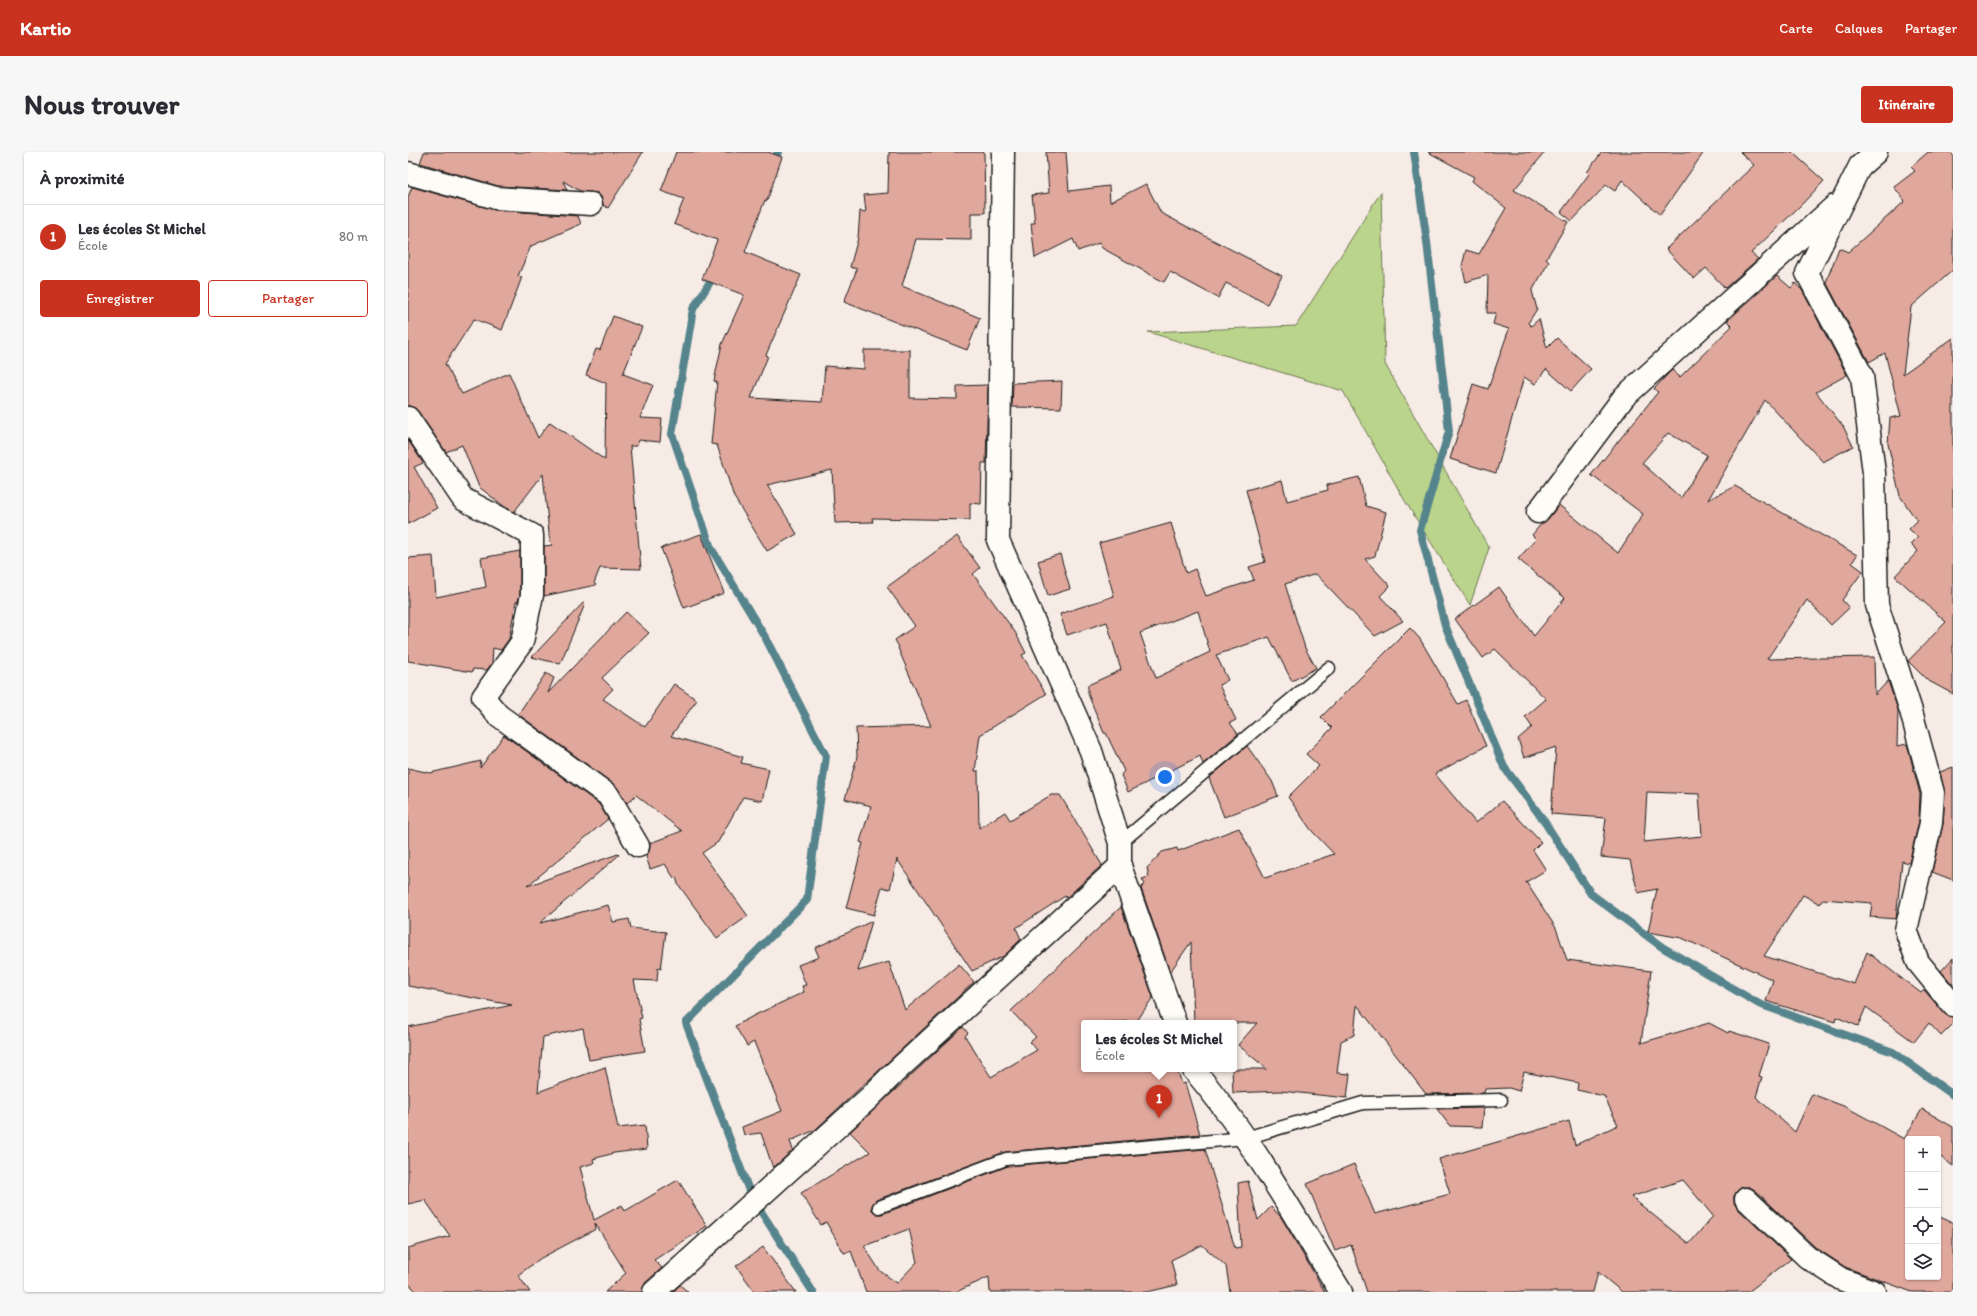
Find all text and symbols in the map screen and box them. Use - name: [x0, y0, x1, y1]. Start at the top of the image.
- text: Kartio: [20, 17, 71, 40]
- text: Carte: [1779, 20, 1813, 37]
- text: Calques: [1835, 20, 1883, 37]
- text: Partager: [1905, 20, 1957, 37]
- button: Itinéraire: [1861, 86, 1953, 123]
- text: Nous trouver: [24, 87, 179, 121]
- text: À proximité: [40, 168, 125, 188]
- text: Les écoles St Michel: [78, 220, 206, 238]
- text: 1: [50, 229, 56, 244]
- text: 80 m: [339, 229, 368, 244]
- text: École: [78, 238, 108, 253]
- button: Enregistrer: [40, 280, 200, 317]
- button: Partager: [208, 280, 368, 317]
- your location: [1155, 767, 1175, 787]
- popup: [1081, 1020, 1237, 1072]
- text: Les écoles St Michel: [1095, 1030, 1223, 1048]
- text: École: [1095, 1048, 1125, 1063]
- pin: 1: [1146, 1085, 1172, 1118]
- map controls: [1905, 1136, 1941, 1280]
- button: +: [1905, 1136, 1941, 1172]
- button: −: [1905, 1172, 1941, 1208]
- button: locate: [1905, 1208, 1941, 1244]
- button: layers: [1905, 1244, 1941, 1280]

